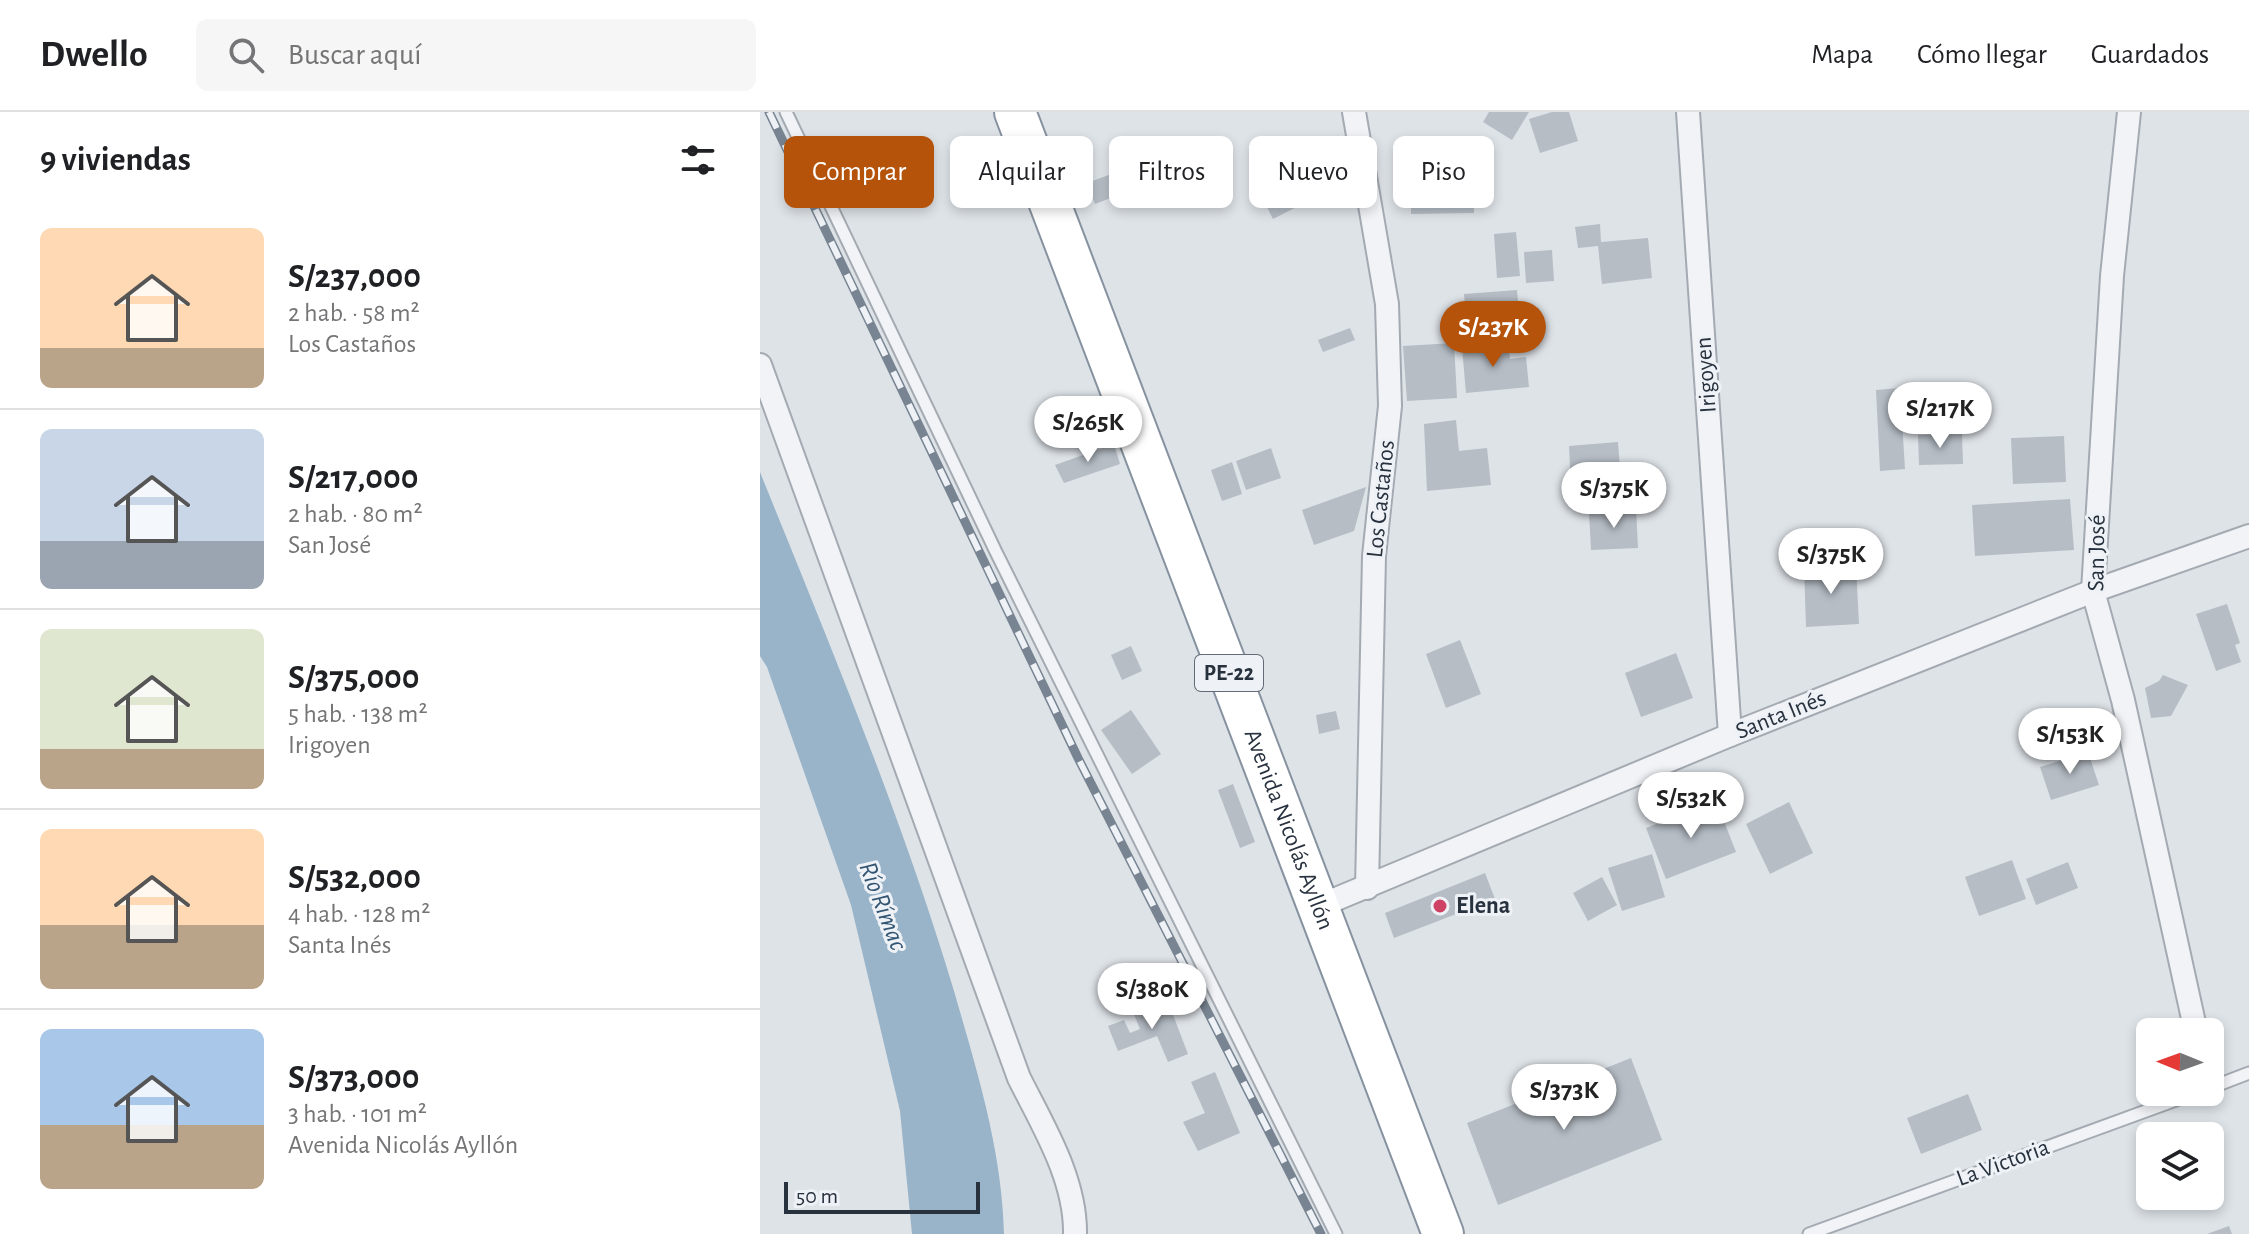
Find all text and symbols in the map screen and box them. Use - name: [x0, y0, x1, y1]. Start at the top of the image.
- search box: [196, 19, 756, 91]
- icon: search: [224, 33, 268, 77]
- text: Dwello: [40, 36, 148, 74]
- text: Buscar aquí: [288, 40, 422, 70]
- text: Mapa: [1811, 41, 1873, 69]
- text: Cómo llegar: [1917, 41, 2047, 69]
- text: Guardados: [2091, 41, 2209, 69]
- chip: Comprar: [784, 136, 934, 208]
- chip: Alquilar: [950, 136, 1093, 208]
- chip: Filtros: [1109, 136, 1233, 208]
- chip: Nuevo: [1249, 136, 1377, 208]
- chip: Piso: [1393, 136, 1494, 208]
- icon: filters: [676, 138, 720, 182]
- text: 9 viviendas: [40, 143, 191, 177]
- icon: home: [104, 260, 200, 356]
- text: S/237,000: [288, 260, 421, 294]
- text: 2 hab. · 58 m²: [288, 300, 420, 326]
- pin: S/237K: [1428, 301, 1558, 369]
- text: S/237K: [1458, 314, 1528, 340]
- text: Los Castaños: [288, 331, 416, 357]
- street label: Irigoyen: [1691, 336, 1721, 414]
- pin: S/217K: [1875, 382, 2005, 450]
- text: S/217K: [1906, 395, 1974, 421]
- pin: S/265K: [1023, 396, 1153, 464]
- text: S/265K: [1052, 409, 1124, 435]
- street label: Los Castaños: [1363, 439, 1399, 559]
- icon: home: [104, 461, 200, 557]
- text: S/217,000: [288, 461, 418, 495]
- pin: S/375K: [1549, 462, 1679, 530]
- text: S/375K: [1579, 475, 1649, 501]
- text: 2 hab. · 80 m²: [288, 501, 423, 527]
- street label: San José: [2084, 514, 2110, 592]
- pin: S/375K: [1766, 528, 1896, 596]
- text: San José: [288, 532, 371, 558]
- text: S/375K: [1796, 541, 1866, 567]
- road number: PE-22: [1195, 655, 1263, 691]
- icon: home: [104, 661, 200, 757]
- text: S/375,000: [288, 661, 420, 695]
- street label: Santa Inés: [1732, 686, 1830, 744]
- text: 5 hab. · 138 m²: [288, 701, 427, 727]
- pin: S/153K: [2005, 708, 2135, 776]
- text: S/153K: [2036, 721, 2104, 747]
- street label: Avenida Nicolás Ayllón: [1240, 726, 1338, 933]
- text: Irigoyen: [288, 732, 371, 758]
- pin: S/532K: [1626, 772, 1756, 840]
- text: S/532K: [1656, 785, 1726, 811]
- water label: Río Rímac: [854, 858, 912, 954]
- icon: home: [104, 861, 200, 957]
- text: S/532,000: [288, 861, 421, 895]
- place label: Elena: [1456, 894, 1510, 918]
- marker: Elena: [1431, 897, 1449, 915]
- text: 4 hab. · 128 m²: [288, 901, 430, 927]
- text: Santa Inés: [288, 932, 391, 958]
- pin: S/380K: [1087, 963, 1217, 1031]
- text: S/380K: [1115, 976, 1189, 1002]
- north arrow: [2136, 1018, 2224, 1106]
- map controls: [2136, 1018, 2224, 1210]
- icon: home: [104, 1061, 200, 1157]
- text: S/373,000: [288, 1061, 420, 1095]
- pin: S/373K: [1499, 1064, 1629, 1132]
- text: S/373K: [1529, 1077, 1599, 1103]
- text: 3 hab. · 101 m²: [288, 1101, 427, 1127]
- button: layers: [2136, 1122, 2224, 1210]
- text: Avenida Nicolás Ayllón: [288, 1132, 518, 1158]
- street label: La Victoria: [1953, 1135, 2053, 1191]
- scale bar: [784, 1178, 980, 1214]
- text: 50 m: [796, 1185, 838, 1207]

